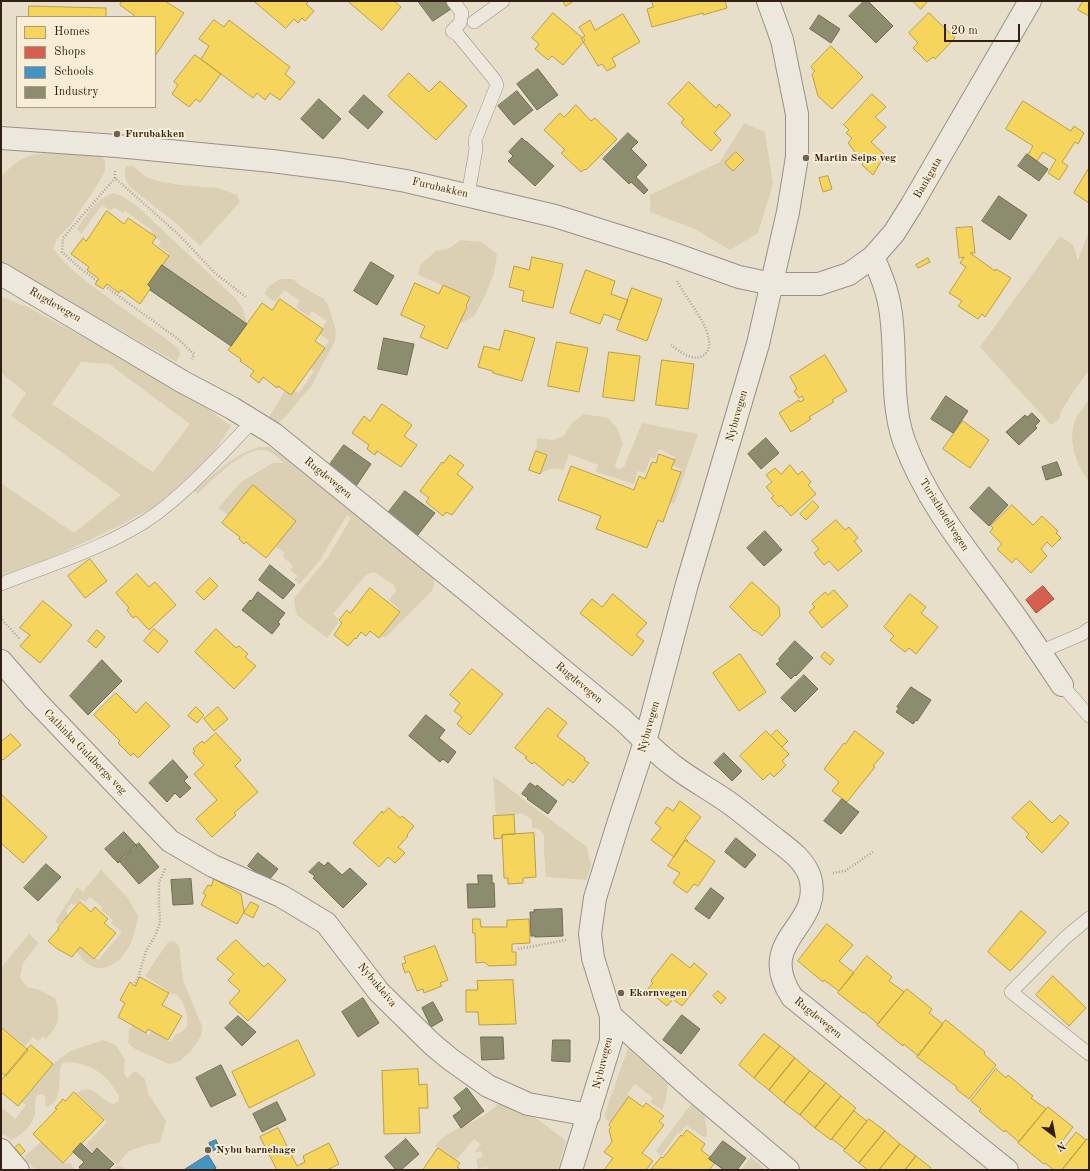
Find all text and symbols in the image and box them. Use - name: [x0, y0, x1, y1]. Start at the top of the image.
- legend: [16, 16, 156, 108]
- scale bar: [946, 16, 1022, 42]
- text: 20 m: [951, 25, 978, 37]
- text: Homes: [54, 26, 90, 38]
- text: Shops: [54, 46, 85, 58]
- text: Schools: [54, 66, 94, 78]
- text: Industry: [54, 86, 99, 98]
- place label: Furubakken: [125, 127, 184, 141]
- marker: Furubakken: [112, 129, 122, 139]
- place label: Martin Seips veg: [814, 151, 896, 165]
- marker: Martin Seips veg: [801, 153, 811, 163]
- street label: Bankgata: [911, 155, 945, 201]
- street label: Furubakken: [411, 175, 469, 201]
- street label: Rugdevegen: [27, 285, 83, 325]
- street label: Nybuvegen: [723, 389, 751, 443]
- street label: Rugdevegen: [301, 455, 355, 501]
- street label: Turisthotellvegen: [916, 476, 972, 554]
- street label: Rugdevegen: [553, 659, 605, 707]
- street label: Nybuvegen: [635, 700, 663, 754]
- street label: Cathinka Guldbergs veg: [41, 707, 129, 797]
- street label: Nybukleiva: [355, 960, 399, 1010]
- place label: Ekornvegen: [629, 986, 687, 1000]
- marker: Ekornvegen: [616, 988, 626, 998]
- street label: Rugdevegen: [791, 995, 845, 1041]
- street label: Nybuvegen: [590, 1036, 616, 1090]
- north arrow: [1034, 1115, 1074, 1155]
- text: N: [1054, 1139, 1067, 1152]
- place label: Nybu barnehage: [216, 1143, 296, 1157]
- marker: Nybu barnehage: [203, 1145, 213, 1155]

